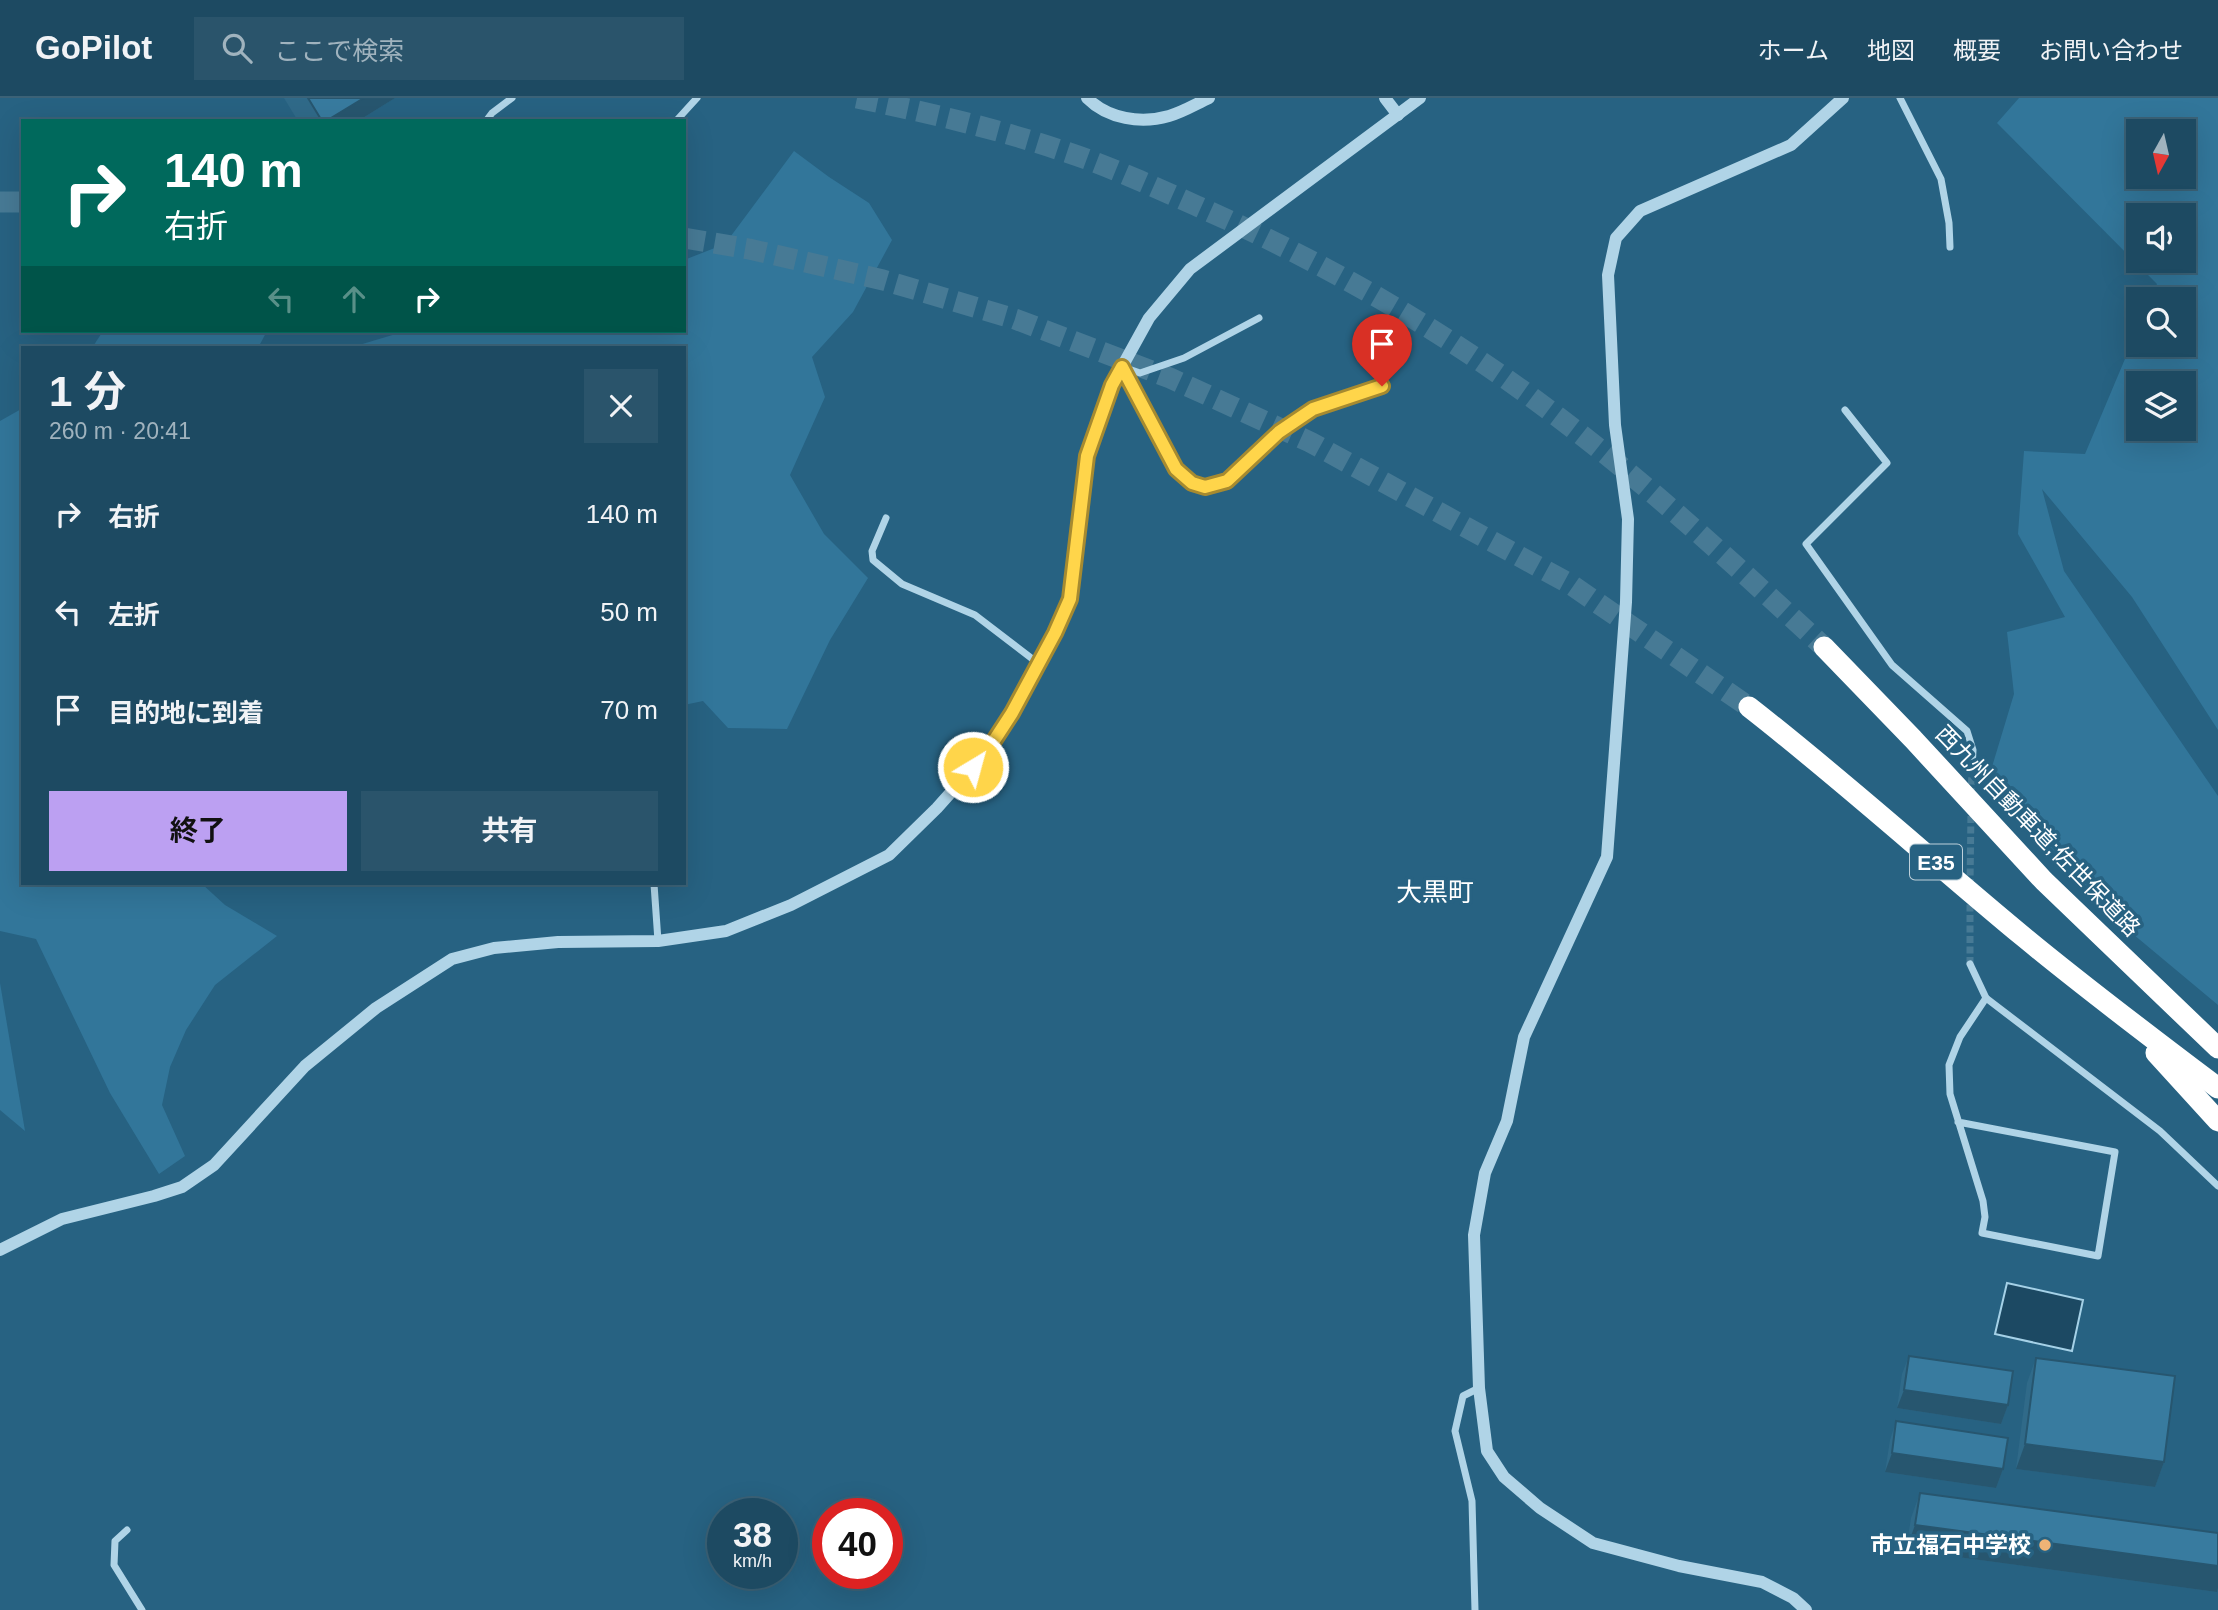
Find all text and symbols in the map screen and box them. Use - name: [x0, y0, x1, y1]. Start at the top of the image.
- search box: [194, 17, 684, 80]
- text: GoPilot: [35, 29, 152, 66]
- icon: search: [218, 29, 256, 67]
- text: ここで検索: [274, 36, 404, 66]
- text: ホーム: [1758, 37, 1829, 64]
- text: 地図: [1867, 37, 1915, 64]
- text: 概要: [1953, 37, 2001, 64]
- text: お問い合わせ: [2039, 37, 2183, 64]
- north arrow: [2126, 119, 2196, 189]
- map controls: [2126, 119, 2196, 441]
- text: 140 m: [164, 143, 303, 197]
- icon: right: [49, 147, 140, 238]
- button: sound: [2126, 203, 2196, 273]
- text: 右折: [164, 208, 228, 244]
- icon: left: [262, 280, 300, 318]
- icon: ahead: [335, 280, 373, 318]
- icon: right: [408, 280, 446, 318]
- button: search: [2126, 287, 2196, 357]
- pin: [1352, 314, 1412, 386]
- icon: arrive: [1363, 325, 1401, 363]
- text: 1 分: [49, 368, 126, 415]
- button: close: [584, 369, 658, 443]
- button: layers: [2126, 371, 2196, 441]
- text: 260 m · 20:41: [49, 418, 191, 444]
- icon: right: [49, 495, 87, 533]
- text: 140 m: [586, 499, 658, 529]
- text: 右折: [108, 502, 160, 532]
- icon: left: [49, 593, 87, 631]
- text: 50 m: [600, 597, 658, 627]
- text: 左折: [108, 600, 160, 630]
- icon: arrive: [49, 691, 87, 729]
- text: 70 m: [600, 695, 658, 725]
- text: 目的地に到着: [108, 698, 264, 728]
- street label: 西九州自動車道;佐世保道路: [1931, 720, 2145, 942]
- position arrow: [936, 730, 1010, 804]
- button: 終了: [49, 791, 347, 871]
- button: 共有: [361, 791, 658, 871]
- road number: E35: [1910, 844, 1962, 880]
- district label: 大黒町: [1396, 877, 1474, 907]
- speed limit sign: 40: [812, 1498, 903, 1589]
- text: 38: [733, 1515, 772, 1554]
- place label: 市立福石中学校: [1870, 1532, 2031, 1558]
- marker: 市立福石中学校: [2037, 1537, 2053, 1553]
- text: km/h: [733, 1551, 772, 1571]

